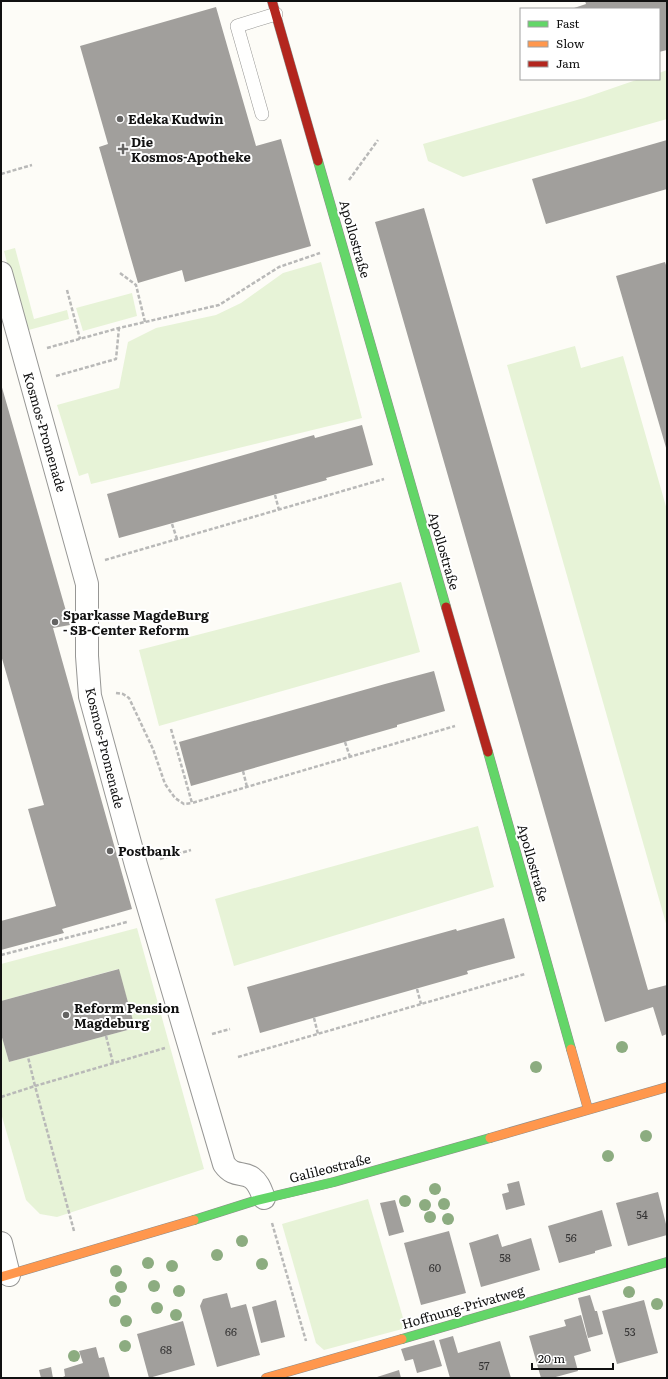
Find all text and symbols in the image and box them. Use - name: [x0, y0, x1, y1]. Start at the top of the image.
- legend: [520, 8, 660, 80]
- text: Fast: [556, 14, 580, 32]
- text: Slow: [556, 34, 585, 52]
- text: Jam: [556, 54, 581, 72]
- place label: Edeka Kudwin: [128, 109, 224, 128]
- marker: Edeka Kudwin: [115, 114, 125, 124]
- place label: Die Kosmos-Apotheke: [131, 132, 251, 166]
- marker: Die Kosmos-Apotheke: [118, 144, 128, 154]
- street label: Apollostraße: [335, 198, 376, 280]
- street label: Kosmos-Promenade: [19, 370, 72, 494]
- street label: Apollostraße: [424, 510, 465, 592]
- place label: Sparkasse MagdeBurg - SB-Center Reform: [63, 605, 209, 639]
- marker: Sparkasse MagdeBurg - SB-Center Reform: [50, 617, 60, 627]
- street label: Kosmos-Promenade: [81, 685, 130, 811]
- street label: Apollostraße: [513, 822, 554, 904]
- place label: Postbank: [118, 841, 180, 860]
- marker: Postbank: [105, 846, 115, 856]
- place label: Reform Pension Magdeburg: [74, 998, 180, 1032]
- marker: Reform Pension Magdeburg: [61, 1010, 71, 1020]
- street label: Galileostraße: [287, 1148, 373, 1187]
- house number: 54: [636, 1206, 648, 1222]
- house number: 56: [565, 1229, 577, 1245]
- house number: 58: [499, 1249, 511, 1265]
- house number: 60: [429, 1259, 441, 1275]
- street label: Hoffnung-Privatweg: [399, 1280, 527, 1333]
- house number: 66: [225, 1323, 237, 1339]
- house number: 53: [624, 1323, 636, 1339]
- house number: 68: [160, 1341, 172, 1357]
- scale bar: [532, 1345, 613, 1371]
- text: 20 m: [538, 1349, 565, 1367]
- house number: 57: [478, 1357, 490, 1373]

